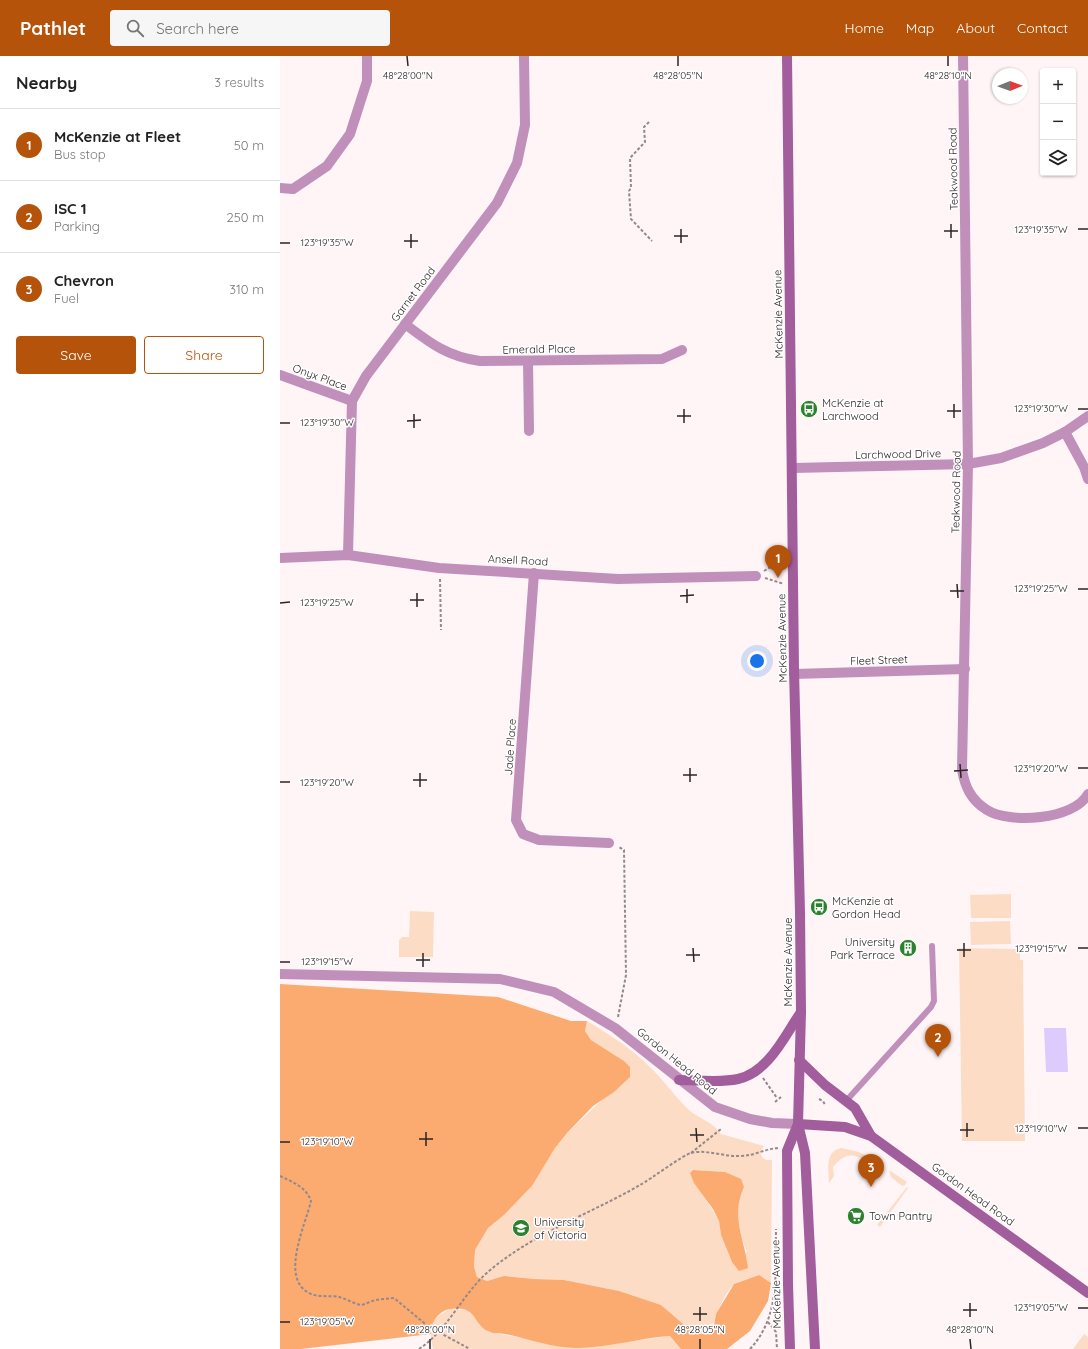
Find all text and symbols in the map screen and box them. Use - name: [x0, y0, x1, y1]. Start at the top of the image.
- search box: [110, 10, 390, 46]
- text: Pathlet: [20, 16, 86, 40]
- icon: search: [124, 17, 146, 39]
- text: Search here: [156, 19, 239, 38]
- text: Home: [845, 19, 884, 37]
- text: Map: [906, 19, 934, 37]
- text: About: [956, 19, 995, 37]
- text: Contact: [1017, 19, 1068, 37]
- north arrow: [992, 68, 1028, 104]
- map controls: [1040, 68, 1076, 176]
- button: +: [1040, 68, 1076, 104]
- text: 48°28'00"N: [383, 69, 433, 82]
- text: 48°28'05"N: [653, 69, 703, 82]
- text: 48°28'10"N: [924, 69, 972, 82]
- text: Nearby: [16, 72, 77, 93]
- text: 3 results: [214, 74, 264, 90]
- button: −: [1040, 104, 1076, 140]
- text: McKenzie at Fleet: [54, 127, 181, 146]
- street label: Teakwood Road: [945, 128, 961, 210]
- text: 1: [26, 137, 32, 153]
- text: 50 m: [234, 137, 264, 153]
- button: layers: [1040, 140, 1076, 176]
- text: Bus stop: [54, 146, 106, 162]
- text: ISC 1: [54, 199, 87, 218]
- text: 2: [25, 209, 33, 225]
- text: 250 m: [227, 209, 264, 225]
- text: Parking: [54, 218, 100, 234]
- text: 123°19'35"W: [1014, 223, 1068, 236]
- text: 123°19'35"W: [300, 236, 354, 249]
- street label: Garnet Road: [388, 264, 438, 324]
- street label: McKenzie Avenue: [770, 269, 786, 359]
- text: Chevron: [54, 271, 114, 290]
- text: 3: [26, 281, 32, 297]
- text: 310 m: [229, 281, 264, 297]
- text: Fuel: [54, 290, 79, 306]
- button: Save: [16, 336, 136, 374]
- button: Share: [144, 336, 264, 374]
- street label: Emerald Place: [502, 341, 576, 357]
- street label: Onyx Place: [291, 361, 349, 393]
- place label: McKenzie at Larchwood: [822, 396, 884, 423]
- bus stop icon: McKenzie at Larchwood: [799, 399, 819, 419]
- text: 123°19'30"W: [1014, 402, 1068, 415]
- text: 123°19'30"W: [300, 416, 354, 429]
- street label: Larchwood Drive: [855, 446, 941, 462]
- street label: Teakwood Road: [948, 451, 964, 533]
- pin: 1: [765, 545, 791, 578]
- street label: Ansell Road: [488, 551, 548, 569]
- text: 123°19'25"W: [1014, 582, 1068, 595]
- street label: McKenzie Avenue: [774, 593, 790, 683]
- text: 123°19'25"W: [300, 596, 354, 609]
- your location: [747, 651, 767, 671]
- street label: Fleet Street: [850, 652, 908, 668]
- street label: Jade Place: [501, 718, 519, 776]
- text: 123°19'20"W: [1014, 762, 1068, 775]
- text: 123°19'20"W: [300, 776, 354, 789]
- place label: McKenzie at Gordon Head: [832, 894, 900, 921]
- bus stop icon: McKenzie at Gordon Head: [809, 897, 829, 917]
- street label: McKenzie Avenue: [781, 917, 795, 1007]
- place label: University Park Terrace: [830, 935, 895, 962]
- building icon: University Park Terrace: [898, 938, 918, 958]
- text: 123°19'15"W: [1015, 942, 1067, 955]
- text: 123°19'15"W: [301, 955, 353, 968]
- street label: Gordon Head Road: [634, 1024, 720, 1098]
- pin: 2: [925, 1024, 951, 1057]
- text: 123°19'10"W: [1015, 1122, 1067, 1135]
- text: 123°19'10"W: [301, 1135, 353, 1148]
- pin: 3: [858, 1154, 884, 1187]
- street label: Gordon Head Road: [929, 1159, 1017, 1229]
- supermarket icon: Town Pantry: [846, 1206, 866, 1226]
- place label: Town Pantry: [869, 1209, 932, 1223]
- place label: University of Victoria: [534, 1215, 587, 1242]
- school or university icon: University of Victoria: [511, 1218, 531, 1238]
- street label: McKenzie Avenue: [768, 1239, 784, 1329]
- text: 123°19'05"W: [1014, 1301, 1068, 1314]
- text: 123°19'05"W: [300, 1315, 354, 1328]
- text: 48°28'00"N: [405, 1323, 455, 1336]
- text: 48°28'05"N: [675, 1323, 725, 1336]
- text: 48°28'10"N: [946, 1323, 994, 1336]

